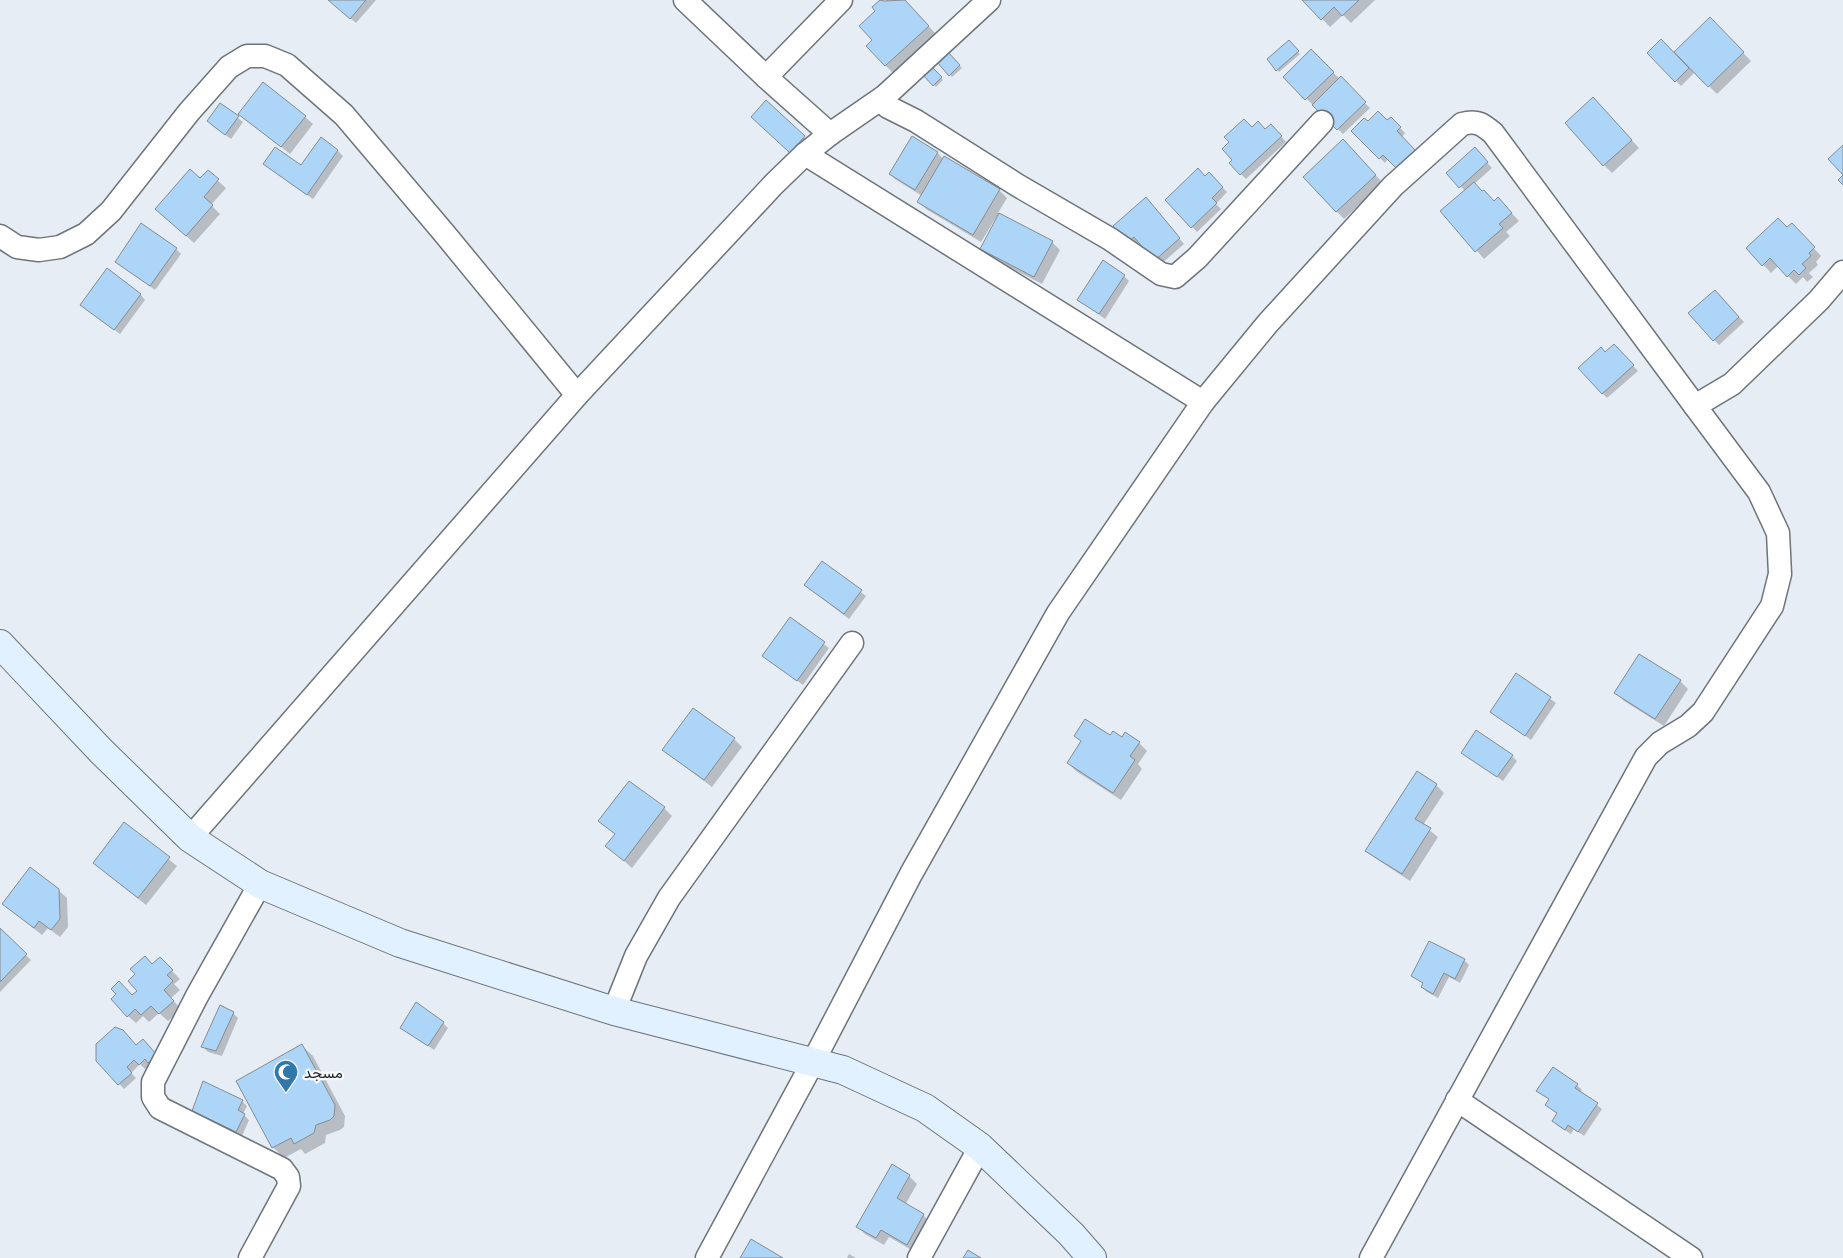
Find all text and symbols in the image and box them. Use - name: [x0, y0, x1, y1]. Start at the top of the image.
- mosque icon: مسجد: [273, 1059, 299, 1093]
- place label: مسجد: [304, 1062, 343, 1083]

